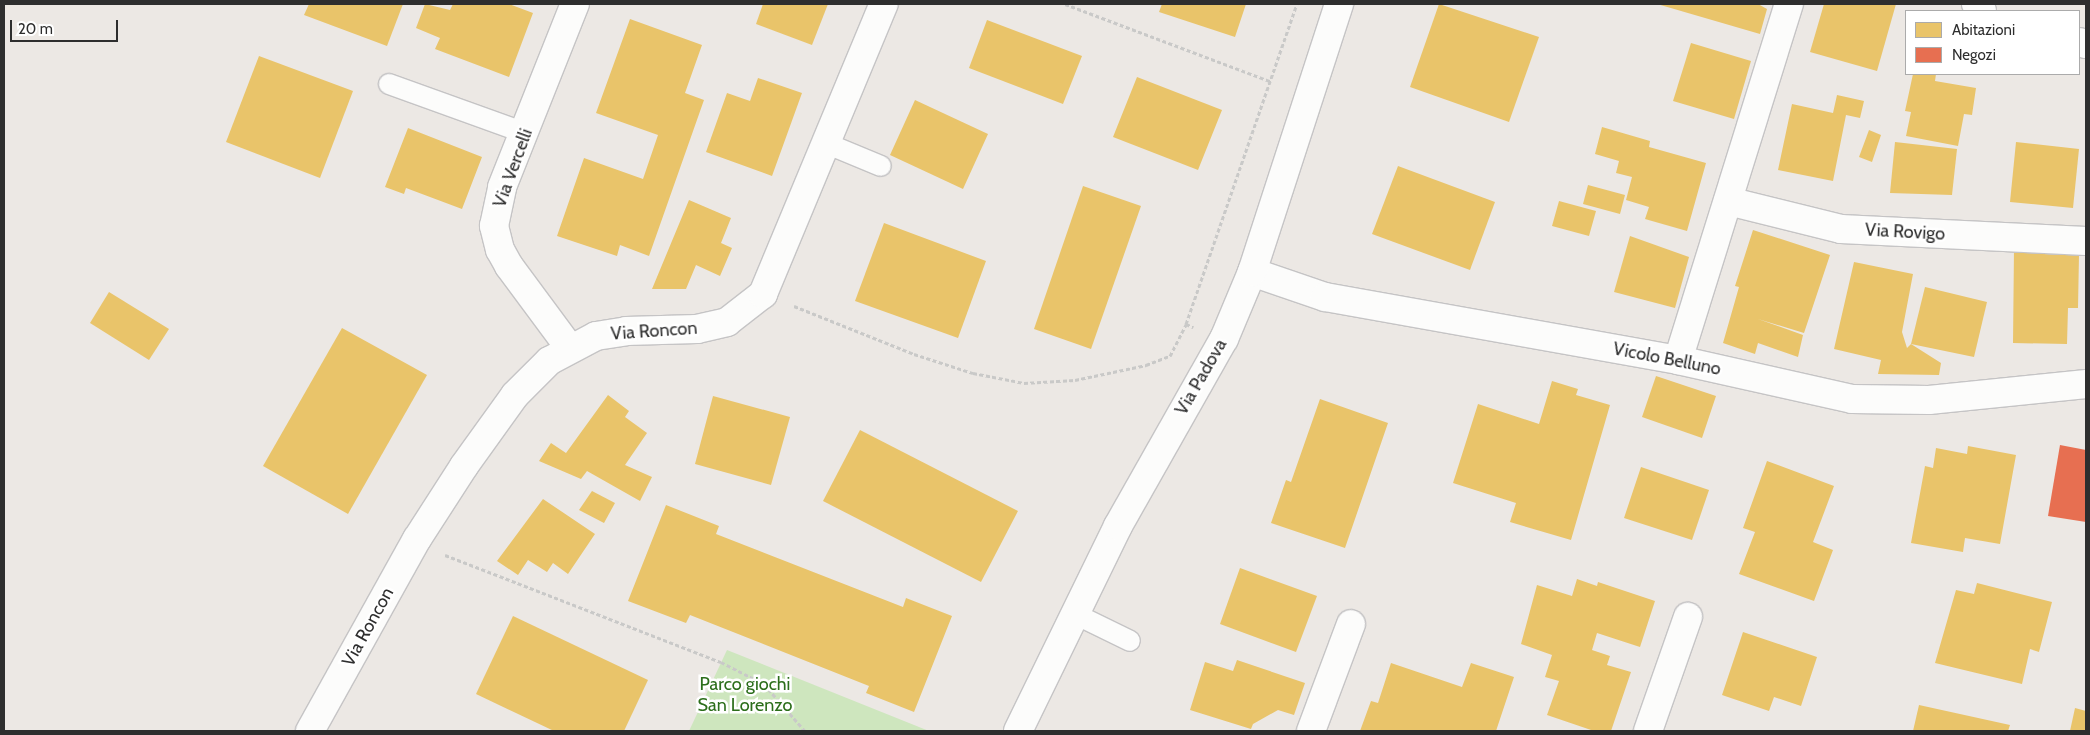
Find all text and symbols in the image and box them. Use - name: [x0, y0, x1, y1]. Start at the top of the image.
- scale bar: [12, 10, 120, 42]
- legend: [1905, 10, 2080, 75]
- text: 20 m: [18, 20, 53, 38]
- text: Abitazioni: [1952, 21, 2015, 39]
- text: Negozi: [1952, 46, 1996, 64]
- street label: Via Vercelli: [489, 126, 537, 210]
- street label: Via Rovigo: [1864, 219, 1946, 245]
- street label: Via Roncon: [610, 317, 698, 345]
- street label: Via Padova: [1171, 335, 1231, 419]
- street label: Vicolo Belluno: [1611, 338, 1723, 380]
- street label: Via Roncon: [338, 584, 398, 670]
- park label: Parco giochi San Lorenzo: [698, 674, 792, 716]

